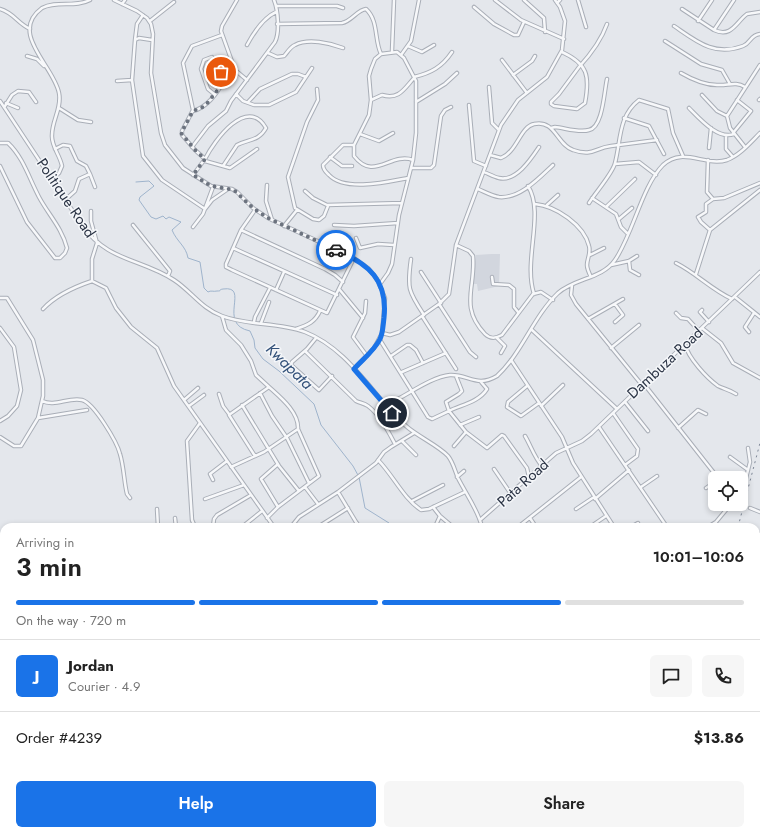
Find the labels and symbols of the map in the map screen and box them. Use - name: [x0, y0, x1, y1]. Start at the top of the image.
- pin: [204, 55, 238, 89]
- street label: Politique Road: [31, 154, 101, 242]
- courier: [316, 230, 356, 270]
- street label: Dambuza Road: [622, 322, 708, 404]
- water label: Kwapata: [261, 338, 318, 395]
- pin: [375, 396, 409, 430]
- street label: Pata Road: [492, 454, 554, 512]

